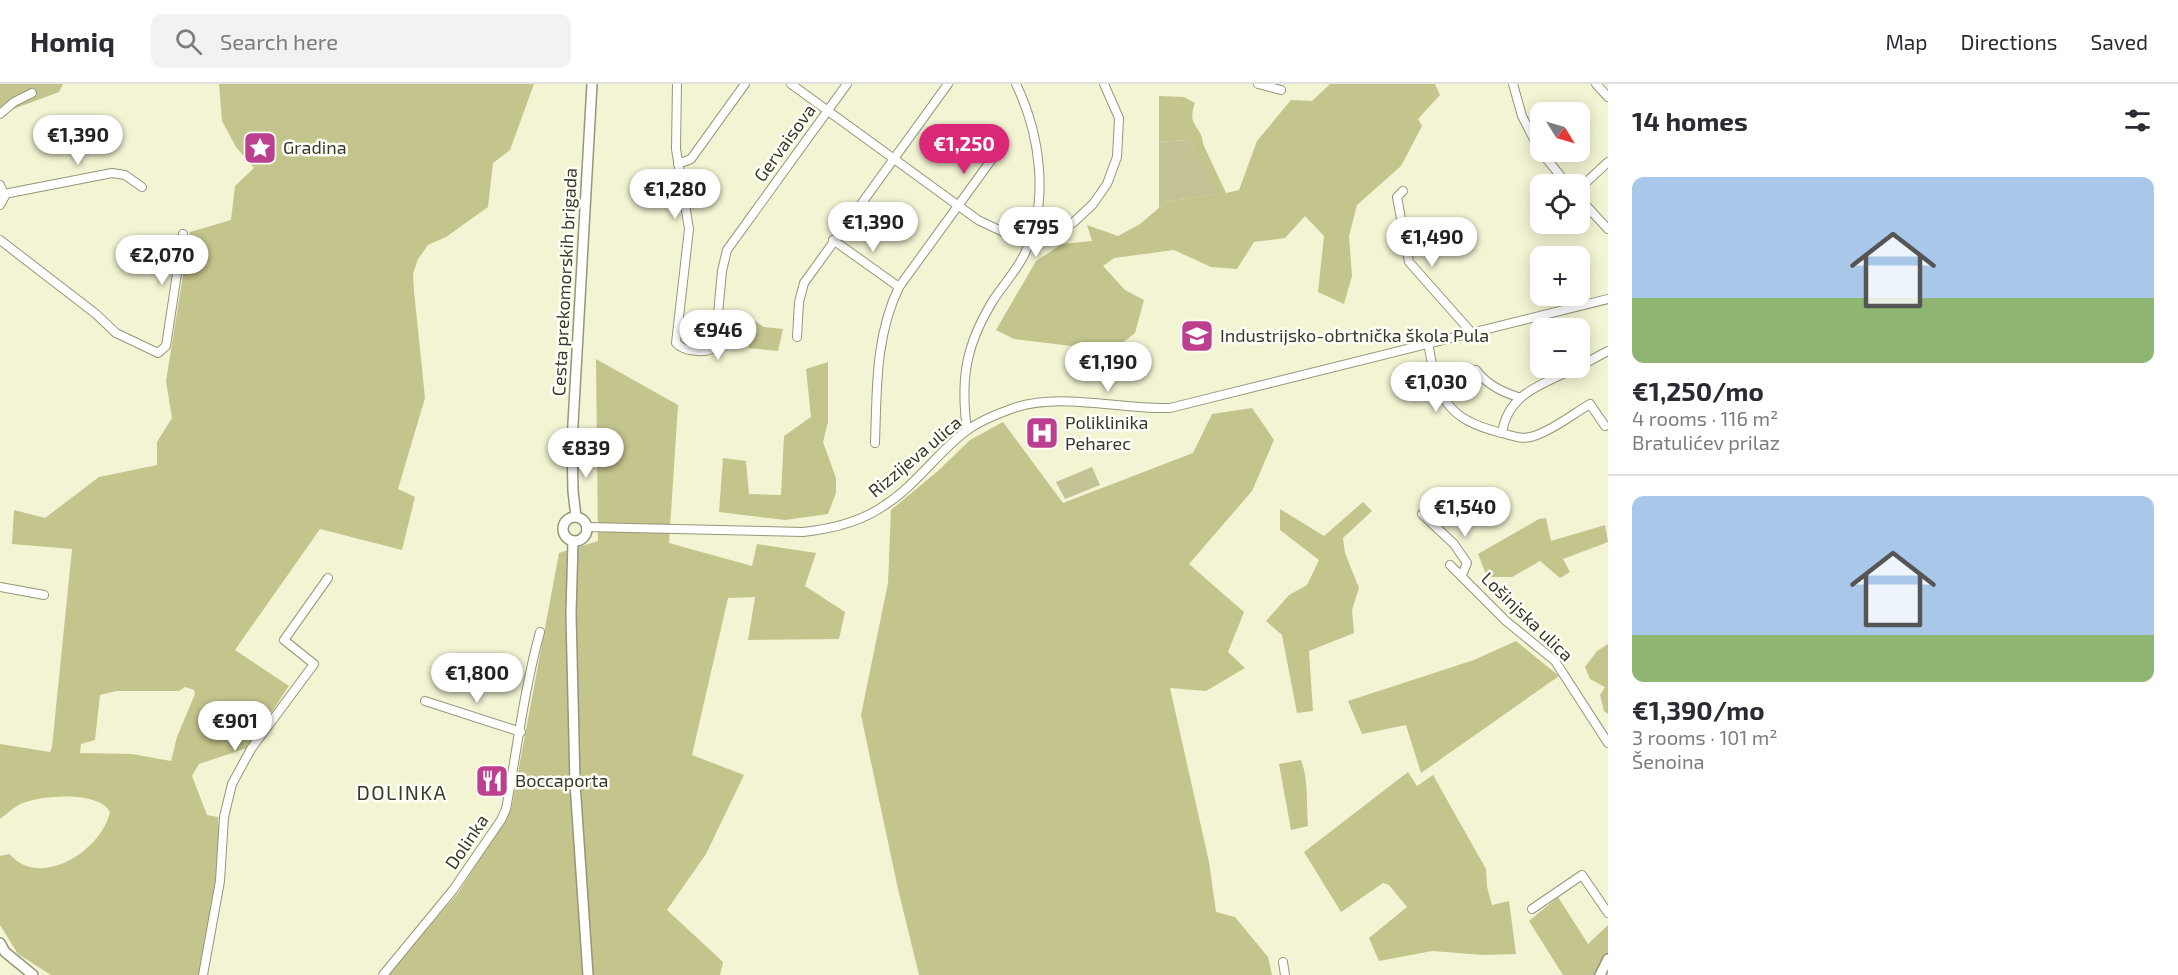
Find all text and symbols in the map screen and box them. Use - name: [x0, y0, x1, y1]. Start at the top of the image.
- search box: [151, 14, 571, 68]
- text: Homiq: [30, 24, 115, 58]
- icon: search: [172, 25, 205, 58]
- text: Search here: [220, 28, 338, 54]
- text: Map: [1885, 29, 1928, 54]
- text: Directions: [1961, 29, 2057, 54]
- text: Saved: [2090, 29, 2148, 54]
- street label: Gervaisova: [749, 99, 820, 186]
- north arrow: [1530, 102, 1590, 162]
- map controls: [1530, 102, 1590, 378]
- icon: filters: [2121, 104, 2154, 137]
- text: 14 homes: [1632, 105, 1748, 136]
- pin: €1,390: [29, 115, 127, 166]
- text: €1,390: [47, 122, 109, 146]
- pin: €1,250: [915, 124, 1013, 175]
- place icon: Gradina: [242, 130, 278, 166]
- text: €1,250: [933, 131, 995, 155]
- place label: Gradina: [283, 136, 347, 158]
- street label: Cesta prekomorskih brigada: [547, 167, 581, 397]
- pin: €1,280: [626, 169, 724, 220]
- button: locate: [1530, 174, 1590, 234]
- text: €1,280: [643, 176, 707, 200]
- pin: €1,390: [824, 202, 922, 253]
- pin: €795: [1000, 207, 1072, 258]
- text: €1,390: [842, 209, 904, 233]
- text: €795: [1013, 214, 1059, 238]
- icon: home: [1839, 216, 1947, 324]
- pin: €1,490: [1383, 217, 1481, 268]
- text: €1,490: [1400, 224, 1464, 248]
- pin: €2,070: [113, 235, 211, 286]
- text: €2,070: [129, 242, 195, 266]
- button: +: [1530, 246, 1590, 306]
- pin: €946: [682, 310, 754, 361]
- text: €946: [693, 317, 743, 341]
- school or university icon: Industrijsko-obrtnička škola Pula: [1179, 318, 1215, 354]
- button: −: [1530, 318, 1590, 378]
- place label: Industrijsko-obrtnička škola Pula: [1220, 324, 1489, 346]
- pin: €1,190: [1059, 342, 1157, 393]
- text: €1,190: [1079, 349, 1137, 373]
- pin: €1,030: [1387, 362, 1485, 413]
- text: €1,030: [1405, 369, 1467, 393]
- text: €1,250/mo: [1632, 375, 1764, 406]
- text: 4 rooms · 116 m²: [1632, 406, 1778, 430]
- street label: Rizzijeva ulica: [863, 411, 965, 502]
- place label: Poliklinika Peharec: [1065, 411, 1148, 454]
- hospital icon: Poliklinika Peharec: [1024, 415, 1060, 451]
- pin: €839: [550, 428, 622, 479]
- text: Bratulićev prilaz: [1632, 430, 1780, 454]
- text: €839: [562, 435, 610, 459]
- pin: €1,540: [1416, 487, 1514, 538]
- text: €1,540: [1434, 494, 1496, 518]
- icon: home: [1839, 535, 1947, 643]
- street label: Lošinjska ulica: [1477, 567, 1578, 666]
- pin: €1,800: [428, 653, 526, 704]
- text: €1,800: [445, 660, 509, 684]
- text: €1,390/mo: [1632, 694, 1764, 725]
- pin: €901: [199, 701, 271, 752]
- text: €901: [212, 708, 258, 732]
- text: 3 rooms · 101 m²: [1632, 725, 1778, 749]
- text: Šenoina: [1632, 749, 1705, 773]
- restaurant icon: Boccaporta: [474, 763, 510, 799]
- place label: Boccaporta: [515, 769, 608, 791]
- district label: DOLINKA: [356, 780, 448, 804]
- street label: Dolinka: [440, 810, 492, 873]

